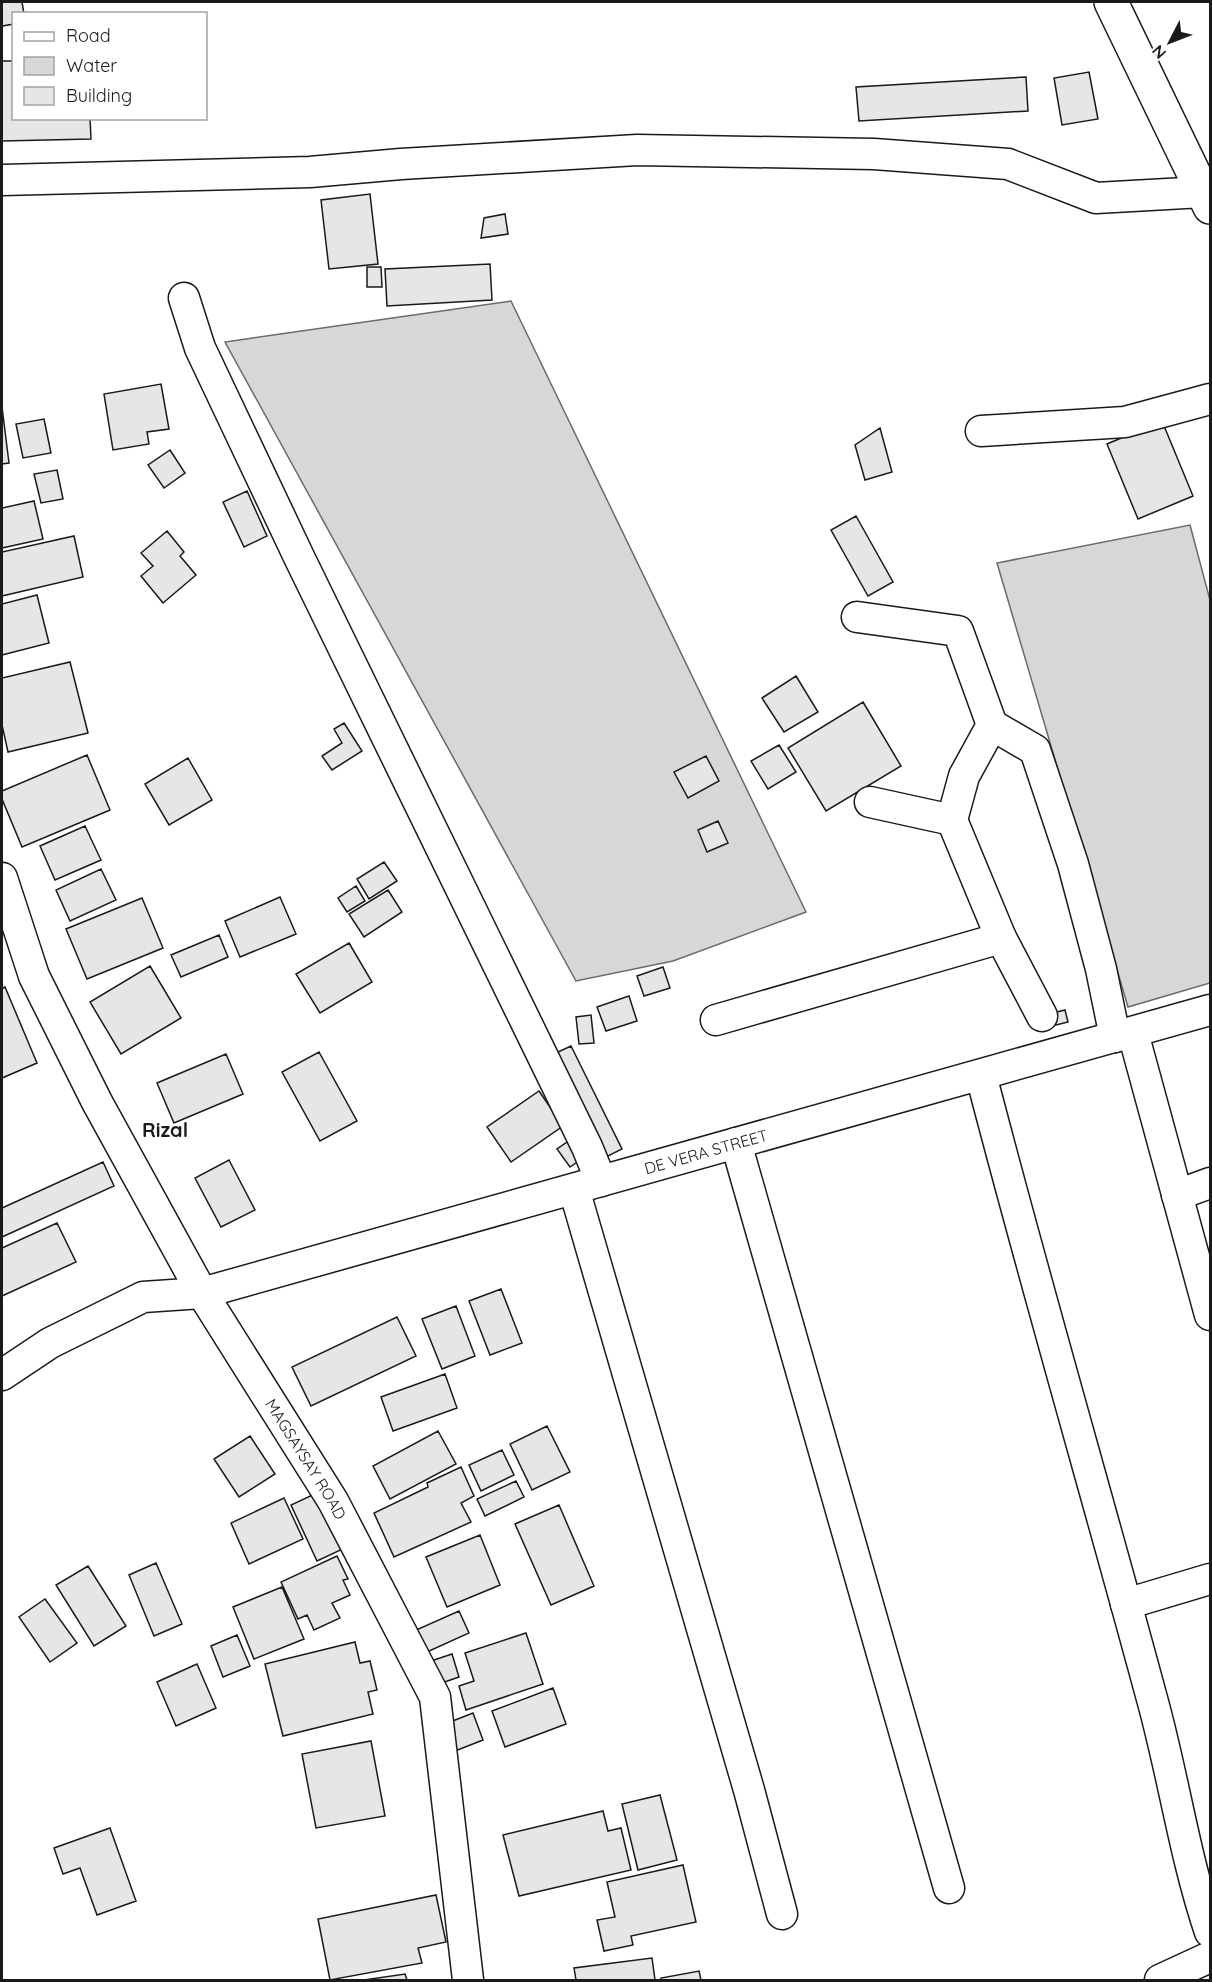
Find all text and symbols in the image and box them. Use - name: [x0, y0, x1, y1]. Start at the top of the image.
- legend: [12, 12, 207, 120]
- north arrow: [1140, 12, 1200, 72]
- text: Road: [66, 24, 111, 47]
- text: N: [1147, 41, 1170, 63]
- text: Water: [66, 54, 117, 77]
- text: Building: [66, 84, 132, 107]
- district label: Rizal: [142, 1117, 188, 1142]
- street label: DE VERA STREET: [642, 1125, 770, 1178]
- street label: MAGSAYSAY ROAD: [261, 1395, 351, 1523]

